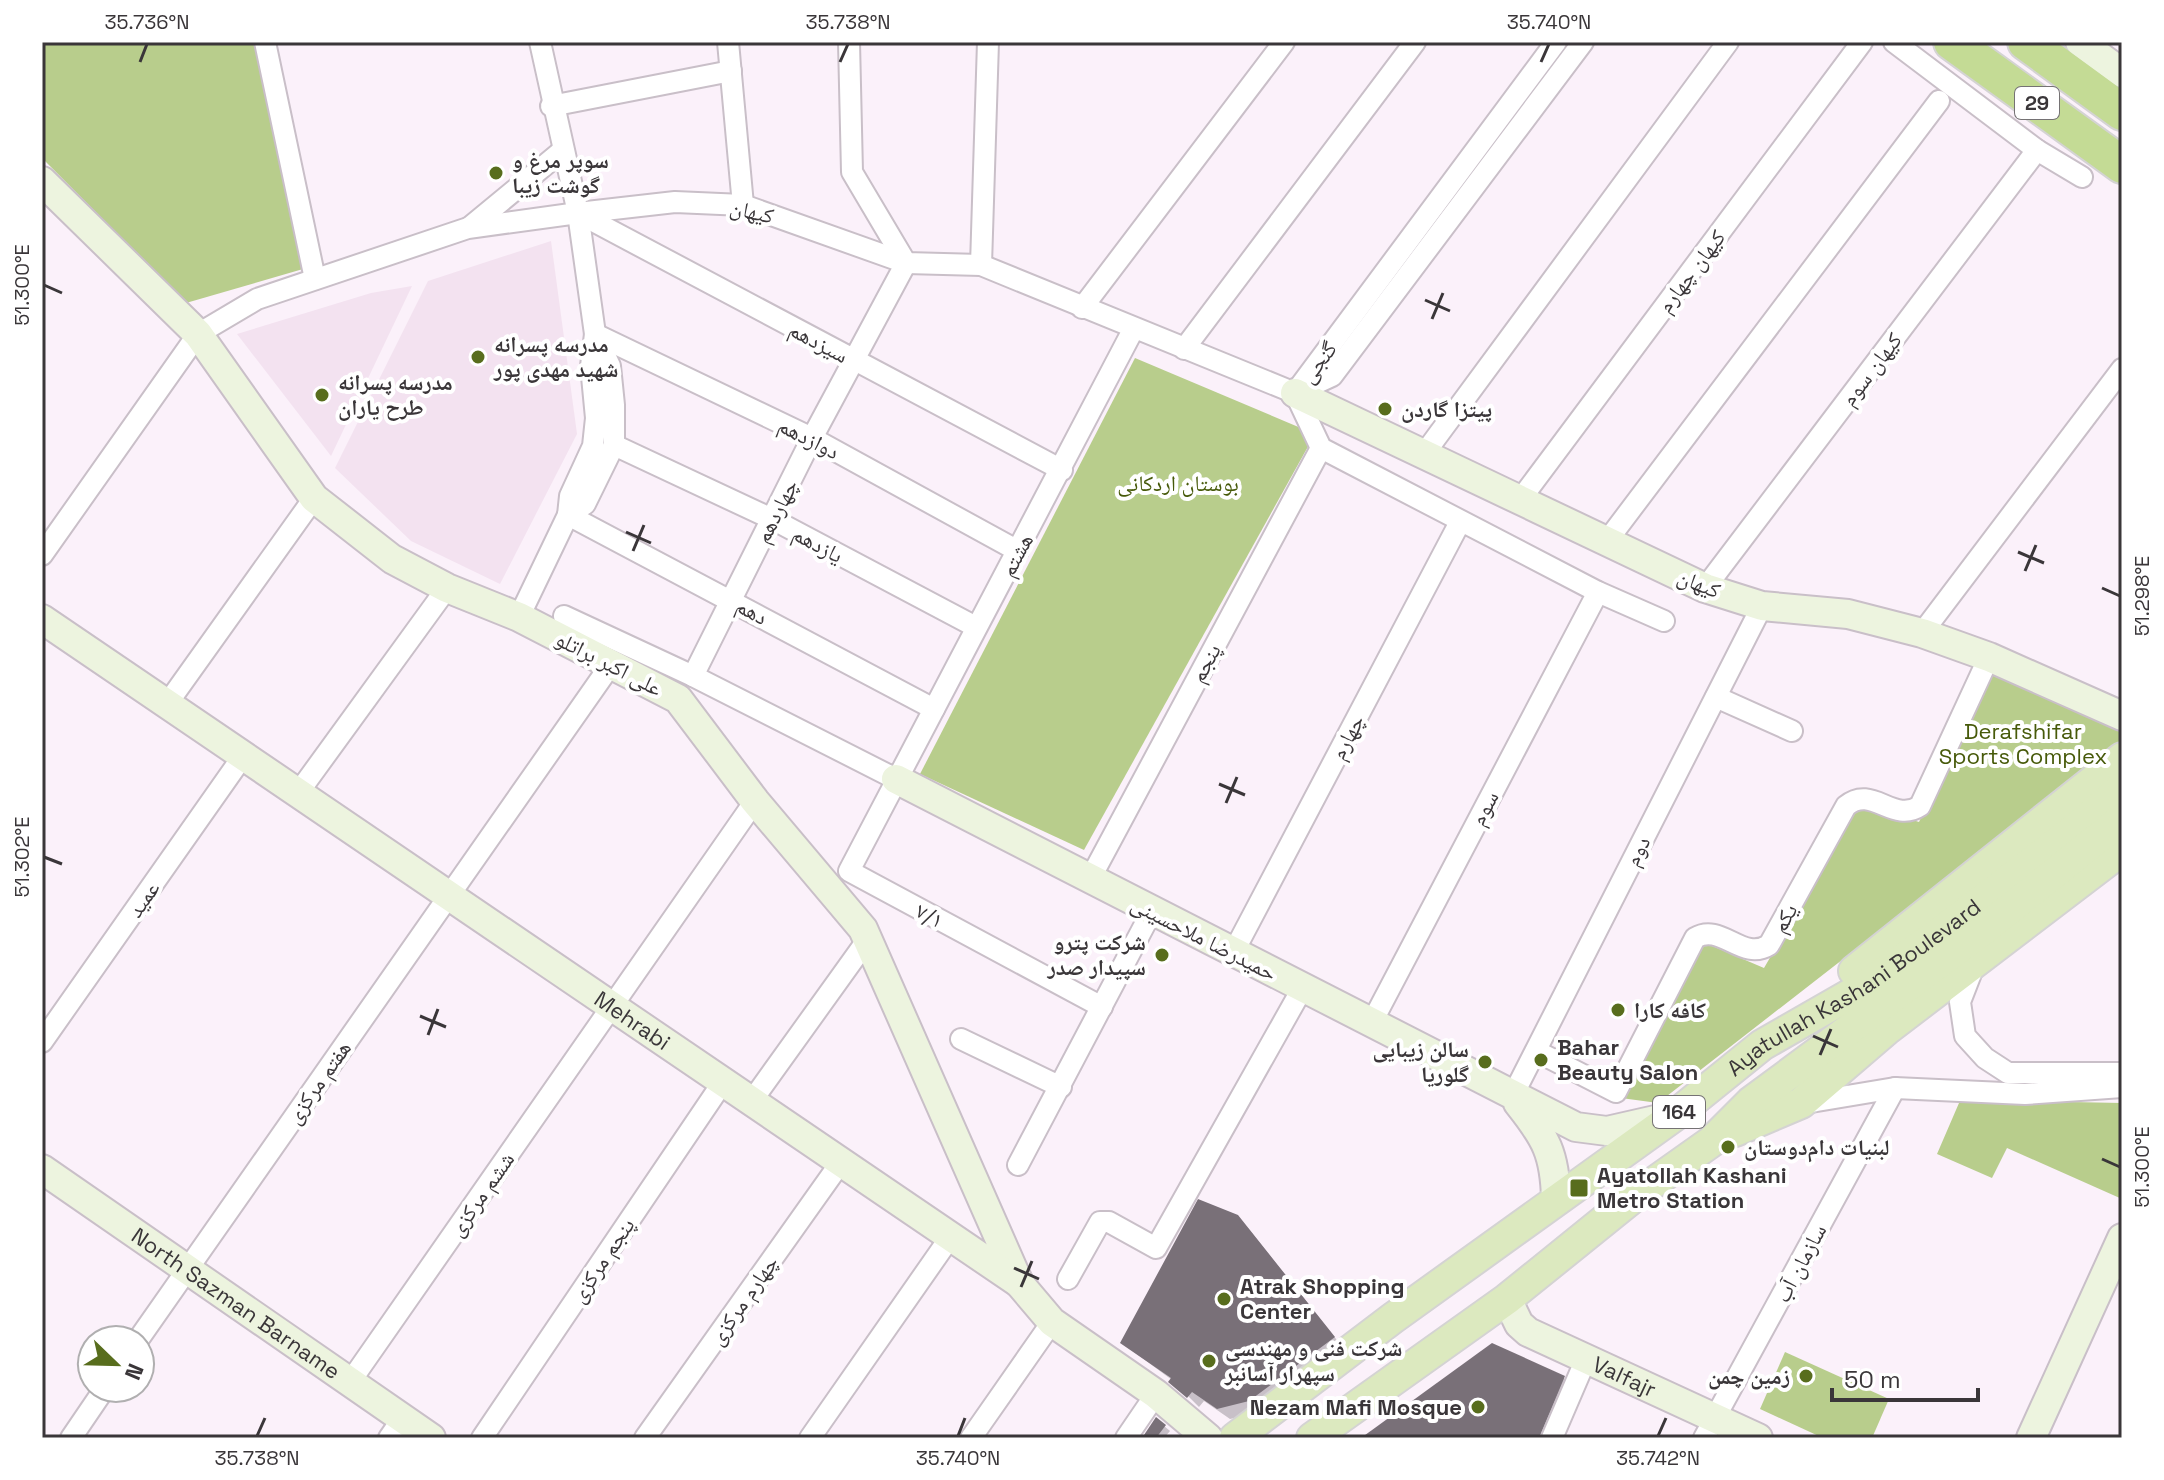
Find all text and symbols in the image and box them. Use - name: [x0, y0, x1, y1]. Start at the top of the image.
- text: 35.736°N: [105, 9, 189, 35]
- text: 35.738°N: [805, 9, 891, 35]
- text: 35.740°N: [1507, 9, 1591, 35]
- road number: 29: [2015, 87, 2059, 119]
- place label: سوپر مرغ و گوشت زیبا: [512, 146, 609, 199]
- marker: سوپر مرغ و گوشت زیبا: [487, 164, 505, 182]
- street label: کیهان: [727, 192, 777, 230]
- street label: کیهان چهارم: [1651, 224, 1732, 319]
- text: 51.300°E: [9, 244, 35, 326]
- street label: سیزدهم: [784, 315, 853, 370]
- street label: کیهان سوم: [1834, 327, 1909, 412]
- place label: مدرسه پسرانه شهید مهدی پور: [493, 330, 618, 383]
- street label: گنجی: [1293, 335, 1343, 389]
- marker: مدرسه پسرانه شهید مهدی پور: [469, 348, 487, 366]
- place label: مدرسه پسرانه طرح یاران: [338, 368, 453, 421]
- marker: مدرسه پسرانه طرح یاران: [313, 386, 331, 404]
- place label: پیتزا گاردن: [1401, 395, 1492, 423]
- marker: پیتزا گاردن: [1376, 400, 1394, 418]
- street label: دوازدهم: [773, 411, 844, 466]
- park label: بوستان اردکانی: [1117, 469, 1239, 497]
- street label: چهاردهم: [748, 474, 805, 548]
- street label: یازدهم: [787, 519, 848, 570]
- street label: هشتم: [993, 528, 1040, 582]
- text: 51.298°E: [2129, 556, 2155, 636]
- street label: کیهان: [1673, 562, 1725, 604]
- street label: دهم: [731, 591, 773, 632]
- street label: علی اکبر براتلو: [551, 624, 667, 702]
- street label: پنجم: [1183, 639, 1228, 688]
- street label: چهارم: [1324, 710, 1371, 765]
- park label: Derafshifar Sports Complex: [1939, 717, 2107, 770]
- street label: سوم: [1463, 786, 1506, 831]
- text: 51.302°E: [9, 817, 35, 897]
- street label: دوم: [1618, 831, 1657, 871]
- street label: عمید: [120, 875, 166, 923]
- street label: حمیدرضا ملاحسینی: [1126, 889, 1282, 987]
- street label: Ayatullah Kashani Boulevard: [1721, 892, 1986, 1082]
- street label: ۷/۱: [911, 896, 949, 934]
- street label: یکم: [1765, 898, 1804, 938]
- place label: شرکت پترو سپیدار صدر: [1047, 928, 1146, 981]
- marker: شرکت پترو سپیدار صدر: [1153, 946, 1171, 964]
- street label: Mehrabi: [589, 985, 676, 1056]
- place label: کافه کارا: [1634, 996, 1706, 1024]
- marker: کافه کارا: [1609, 1001, 1627, 1019]
- place label: Bahar Beauty Salon: [1557, 1033, 1698, 1086]
- street label: هفتم مرکزی: [279, 1035, 358, 1130]
- place label: سالن زیبایی گلوريا: [1372, 1035, 1469, 1088]
- marker: Bahar Beauty Salon: [1532, 1051, 1550, 1069]
- marker: سالن زیبایی گلوريا: [1476, 1053, 1494, 1071]
- road number: 164: [1653, 1096, 1705, 1128]
- text: 51.300°E: [2129, 1126, 2155, 1208]
- place label: لبنیات دام‌دوستان: [1744, 1133, 1890, 1163]
- marker: لبنیات دام‌دوستان: [1719, 1138, 1737, 1156]
- street label: ششم مرکزی: [442, 1146, 521, 1242]
- place label: Ayatollah Kashani Metro Station: [1597, 1161, 1787, 1214]
- marker: Ayatollah Kashani Metro Station: [1568, 1177, 1590, 1199]
- street label: پنجم مرکزی: [563, 1212, 641, 1308]
- street label: سازمان آب: [1768, 1219, 1832, 1307]
- street label: North Sazman Barname: [128, 1222, 346, 1386]
- street label: چهارم مرکزی: [702, 1250, 785, 1351]
- place label: Atrak Shopping Center: [1240, 1272, 1404, 1325]
- marker: Atrak Shopping Center: [1215, 1290, 1233, 1308]
- north arrow: [76, 1324, 156, 1404]
- place label: شرکت فنی و مهندسی سپهرار آسانبر: [1224, 1334, 1402, 1387]
- street label: Valfajr: [1588, 1350, 1661, 1403]
- marker: شرکت فنی و مهندسی سپهرار آسانبر: [1200, 1352, 1218, 1370]
- scale bar: [1832, 1352, 1978, 1402]
- place label: زمین چمن: [1708, 1362, 1790, 1390]
- text: 50 m: [1844, 1364, 1901, 1395]
- marker: زمین چمن: [1797, 1367, 1815, 1385]
- place label: Nezam Mafi Mosque: [1250, 1393, 1462, 1421]
- marker: Nezam Mafi Mosque: [1469, 1398, 1487, 1416]
- text: 35.738°N: [214, 1445, 300, 1471]
- text: 35.740°N: [916, 1445, 1000, 1471]
- text: 35.742°N: [1616, 1445, 1700, 1471]

